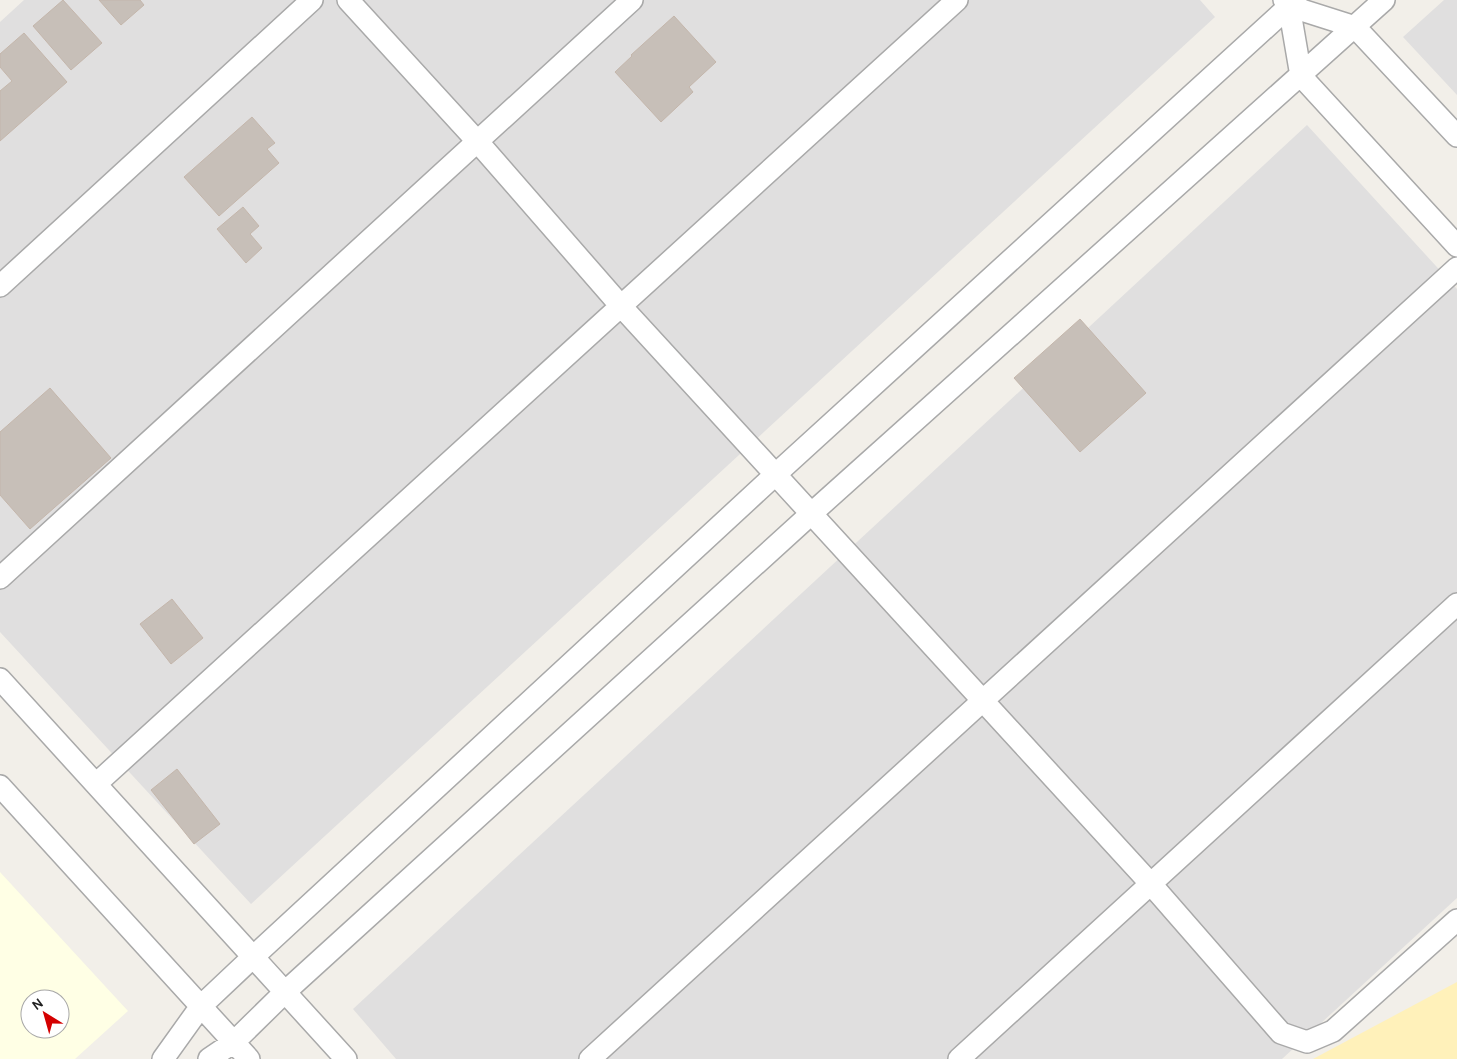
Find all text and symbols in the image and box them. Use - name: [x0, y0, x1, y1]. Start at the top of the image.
- north arrow: [20, 989, 70, 1039]
- text: N: [28, 994, 47, 1014]

